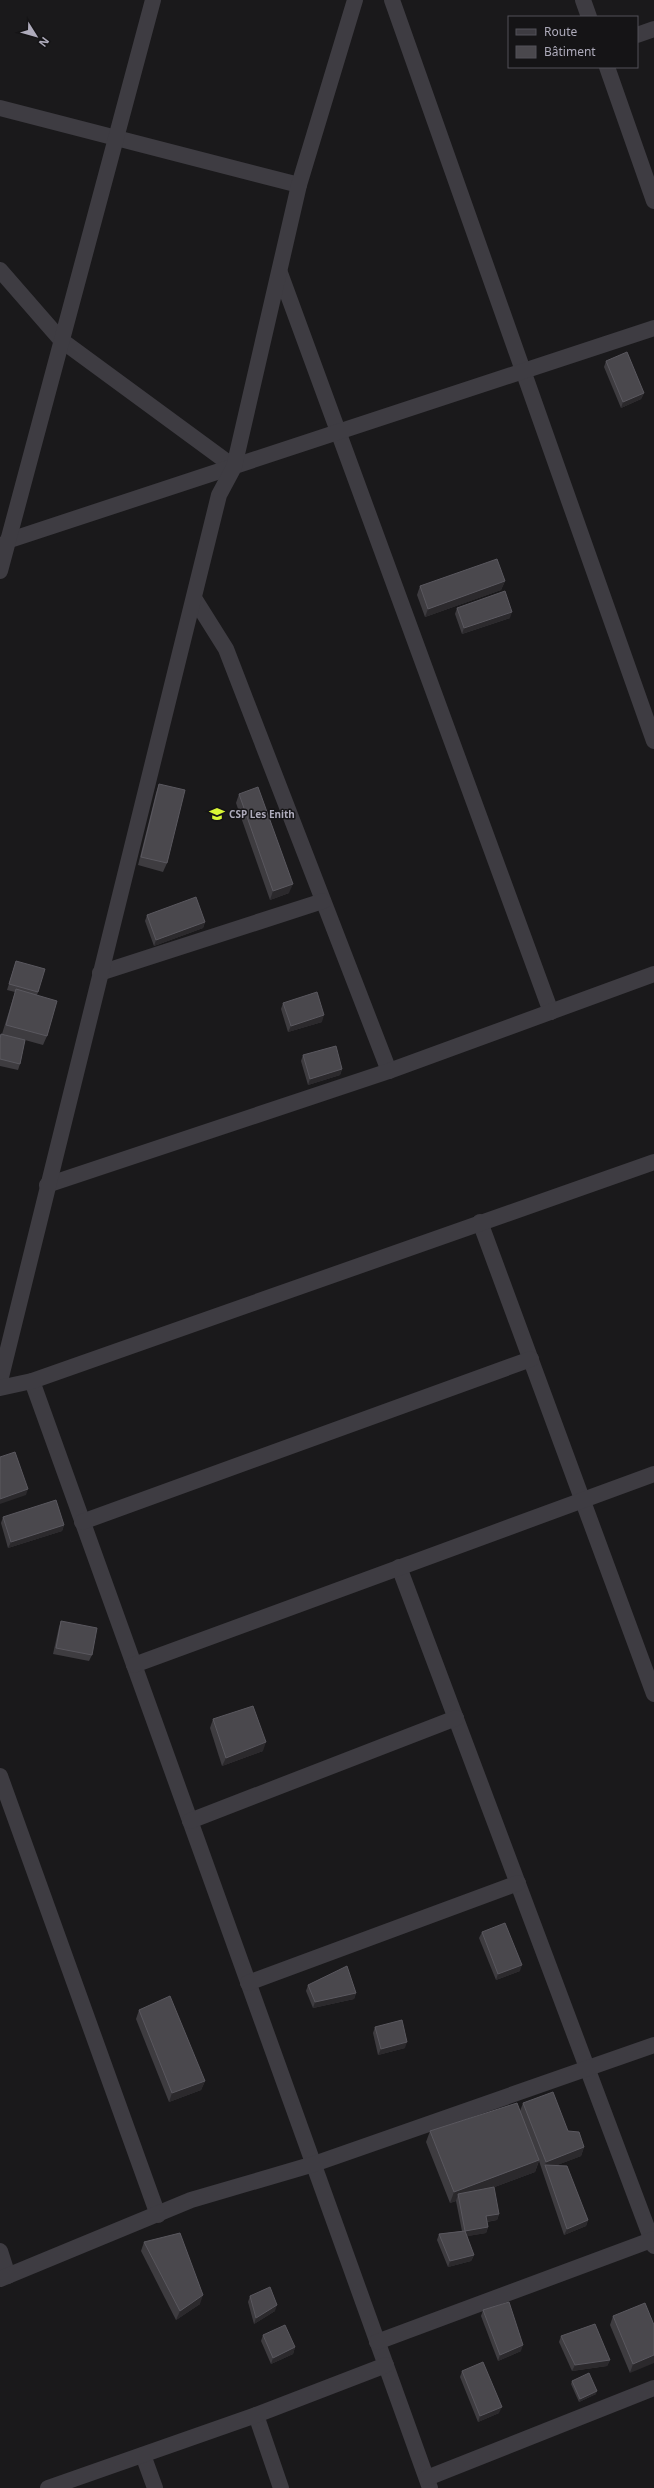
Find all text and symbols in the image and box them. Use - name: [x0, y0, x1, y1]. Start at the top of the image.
- north arrow: [16, 16, 56, 56]
- legend: [508, 16, 638, 68]
- text: Route: [544, 23, 577, 40]
- text: N: [36, 34, 53, 50]
- text: Bâtiment: [544, 43, 596, 60]
- school or university icon: CSP Les Enith: [208, 805, 226, 823]
- place label: CSP Les Enith: [229, 807, 295, 821]

